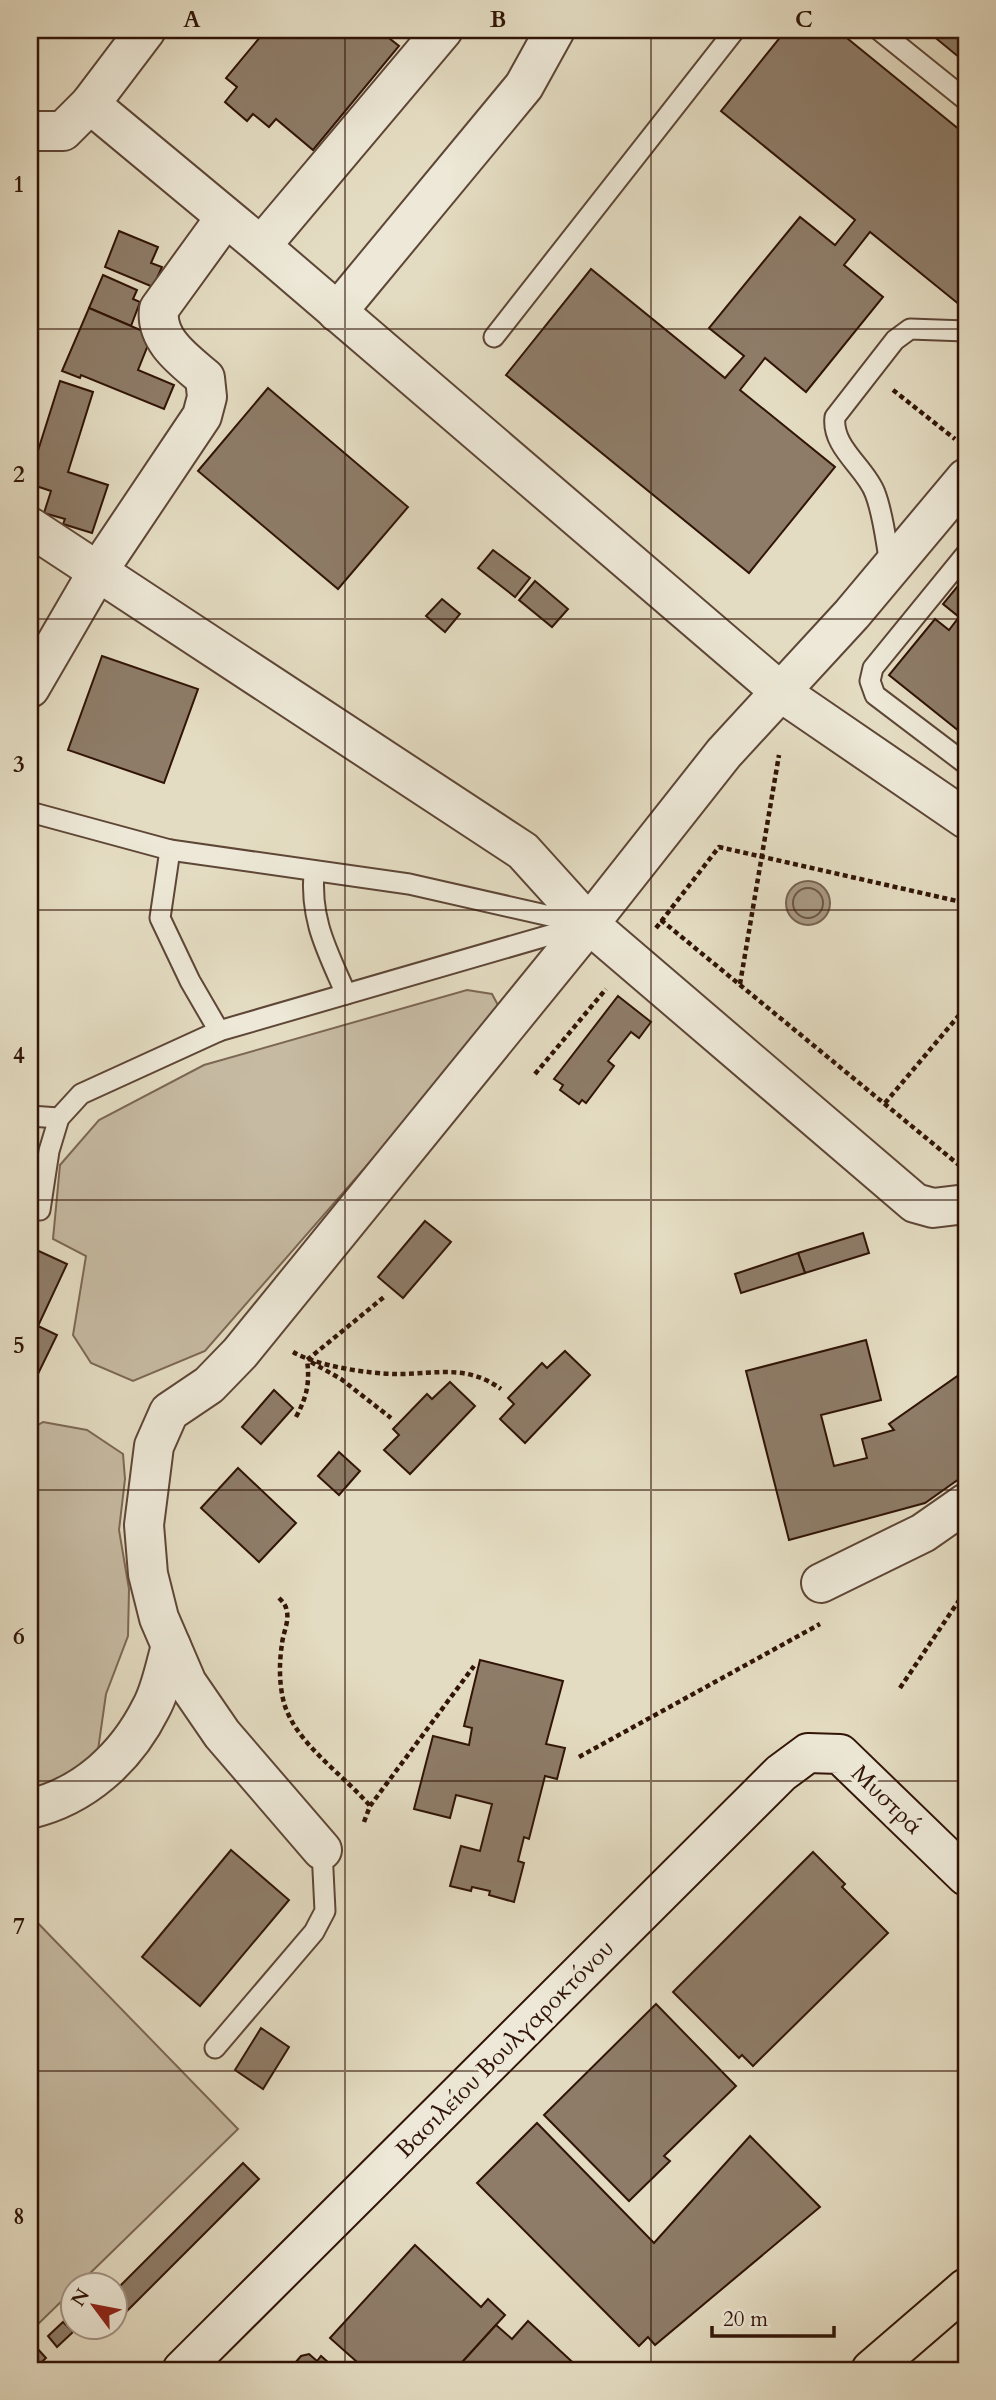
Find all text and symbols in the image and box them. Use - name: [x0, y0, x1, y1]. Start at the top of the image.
- text: A: [183, 4, 201, 35]
- text: B: [490, 4, 506, 35]
- text: C: [795, 4, 813, 35]
- text: 1: [13, 169, 25, 200]
- text: 2: [13, 459, 25, 490]
- text: 3: [13, 749, 25, 780]
- text: 4: [13, 1040, 25, 1071]
- text: 5: [13, 1330, 25, 1361]
- text: 6: [13, 1621, 25, 1652]
- street label: Μυστρά: [844, 1757, 930, 1843]
- text: 7: [13, 1911, 25, 1942]
- street label: Βασιλείου Βουλγαροκτόνου: [388, 1932, 622, 2166]
- text: 8: [13, 2201, 25, 2232]
- north arrow: [60, 2270, 130, 2340]
- text: N: [65, 2283, 96, 2311]
- scale bar: [712, 2295, 835, 2339]
- text: 20 m: [723, 2305, 768, 2334]

